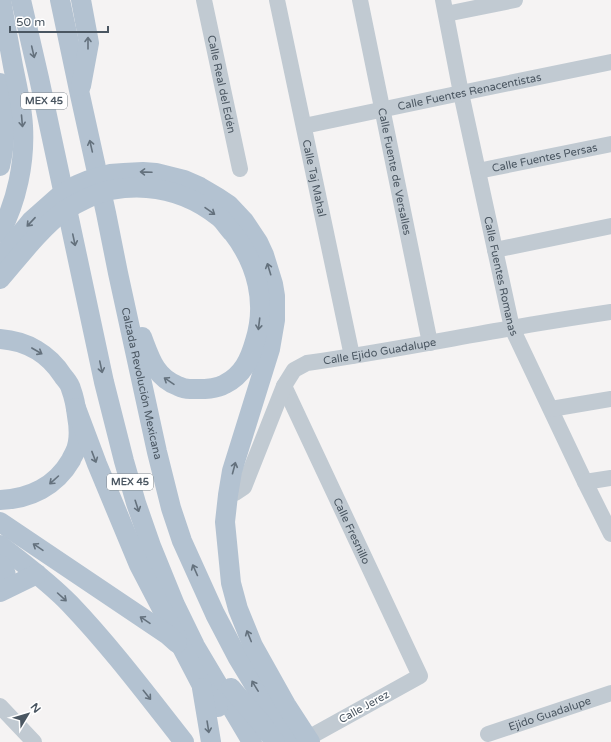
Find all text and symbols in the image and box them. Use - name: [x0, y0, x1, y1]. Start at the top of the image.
- scale bar: [10, 8, 108, 34]
- text: 50 m: [16, 15, 45, 29]
- street label: Calle Real del Edén: [205, 34, 239, 134]
- one-way arrow: [84, 37, 92, 50]
- one-way arrow: [29, 45, 37, 58]
- street label: Calle Fuentes Renacentistas: [396, 70, 542, 113]
- road number: MEX 45: [21, 93, 67, 109]
- street label: Calle Fuente de Versalles: [376, 107, 414, 236]
- one-way arrow: [19, 114, 26, 127]
- street label: Calle Taj Mahal: [300, 138, 329, 218]
- one-way arrow: [86, 140, 94, 153]
- street label: Calle Fuentes Persas: [491, 140, 598, 175]
- one-way arrow: [140, 169, 153, 176]
- one-way arrow: [204, 207, 215, 215]
- street label: Calle Fuentes Romanas: [481, 215, 521, 338]
- one-way arrow: [26, 217, 36, 227]
- one-way arrow: [70, 233, 78, 246]
- one-way arrow: [265, 262, 272, 275]
- street label: Calzada Revolución Mexicana: [119, 306, 165, 461]
- one-way arrow: [255, 318, 263, 331]
- street label: Calle Ejido Guadalupe: [322, 335, 437, 367]
- one-way arrow: [31, 347, 43, 355]
- one-way arrow: [98, 360, 106, 373]
- one-way arrow: [164, 377, 175, 385]
- one-way arrow: [91, 451, 99, 463]
- one-way arrow: [230, 461, 238, 474]
- road number: MEX 45: [107, 474, 153, 490]
- one-way arrow: [48, 476, 59, 485]
- street label: Calle Fresnillo: [331, 495, 373, 567]
- one-way arrow: [134, 499, 141, 512]
- one-way arrow: [32, 543, 43, 552]
- one-way arrow: [191, 565, 198, 577]
- one-way arrow: [57, 592, 67, 602]
- one-way arrow: [140, 616, 151, 624]
- one-way arrow: [245, 630, 252, 642]
- one-way arrow: [250, 680, 258, 692]
- street label: Calle Jerez: [337, 688, 392, 726]
- one-way arrow: [143, 690, 151, 701]
- north arrow: [8, 694, 48, 734]
- street label: Ejido Guadalupe: [507, 694, 593, 733]
- text: N: [28, 701, 43, 716]
- one-way arrow: [204, 720, 212, 733]

